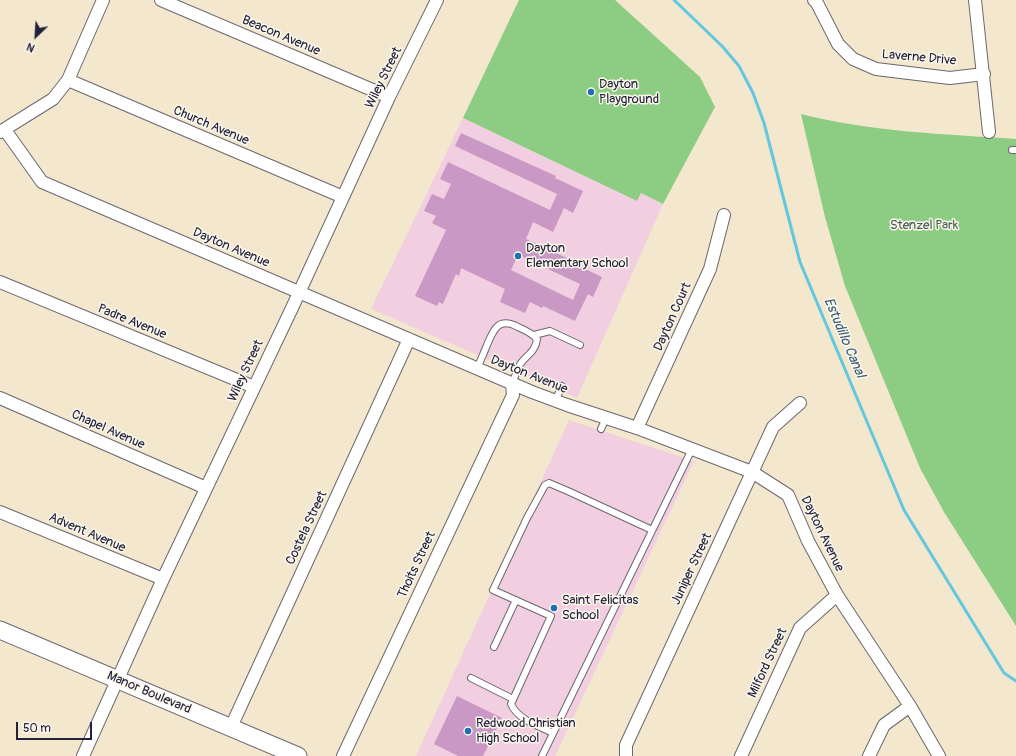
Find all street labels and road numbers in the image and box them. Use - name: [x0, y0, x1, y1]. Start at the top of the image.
- street label: Beacon Avenue: [240, 13, 322, 59]
- street label: Wiley Street: [362, 45, 406, 111]
- street label: Laverne Drive: [881, 47, 957, 69]
- street label: Church Avenue: [171, 103, 251, 149]
- street label: Dayton Avenue: [190, 225, 272, 271]
- street label: Dayton Court: [651, 280, 695, 354]
- street label: Padre Avenue: [95, 301, 169, 343]
- street label: Wiley Street: [225, 338, 267, 404]
- street label: Dayton Avenue: [488, 352, 570, 398]
- street label: Chapel Avenue: [69, 407, 147, 453]
- street label: Costela Street: [283, 489, 331, 567]
- street label: Dayton Avenue: [797, 494, 847, 574]
- street label: Advent Avenue: [46, 510, 128, 556]
- street label: Thoits Street: [395, 529, 439, 601]
- street label: Juniper Street: [669, 530, 715, 608]
- street label: Milford Street: [745, 626, 791, 700]
- street label: Manor Boulevard: [104, 668, 194, 718]

